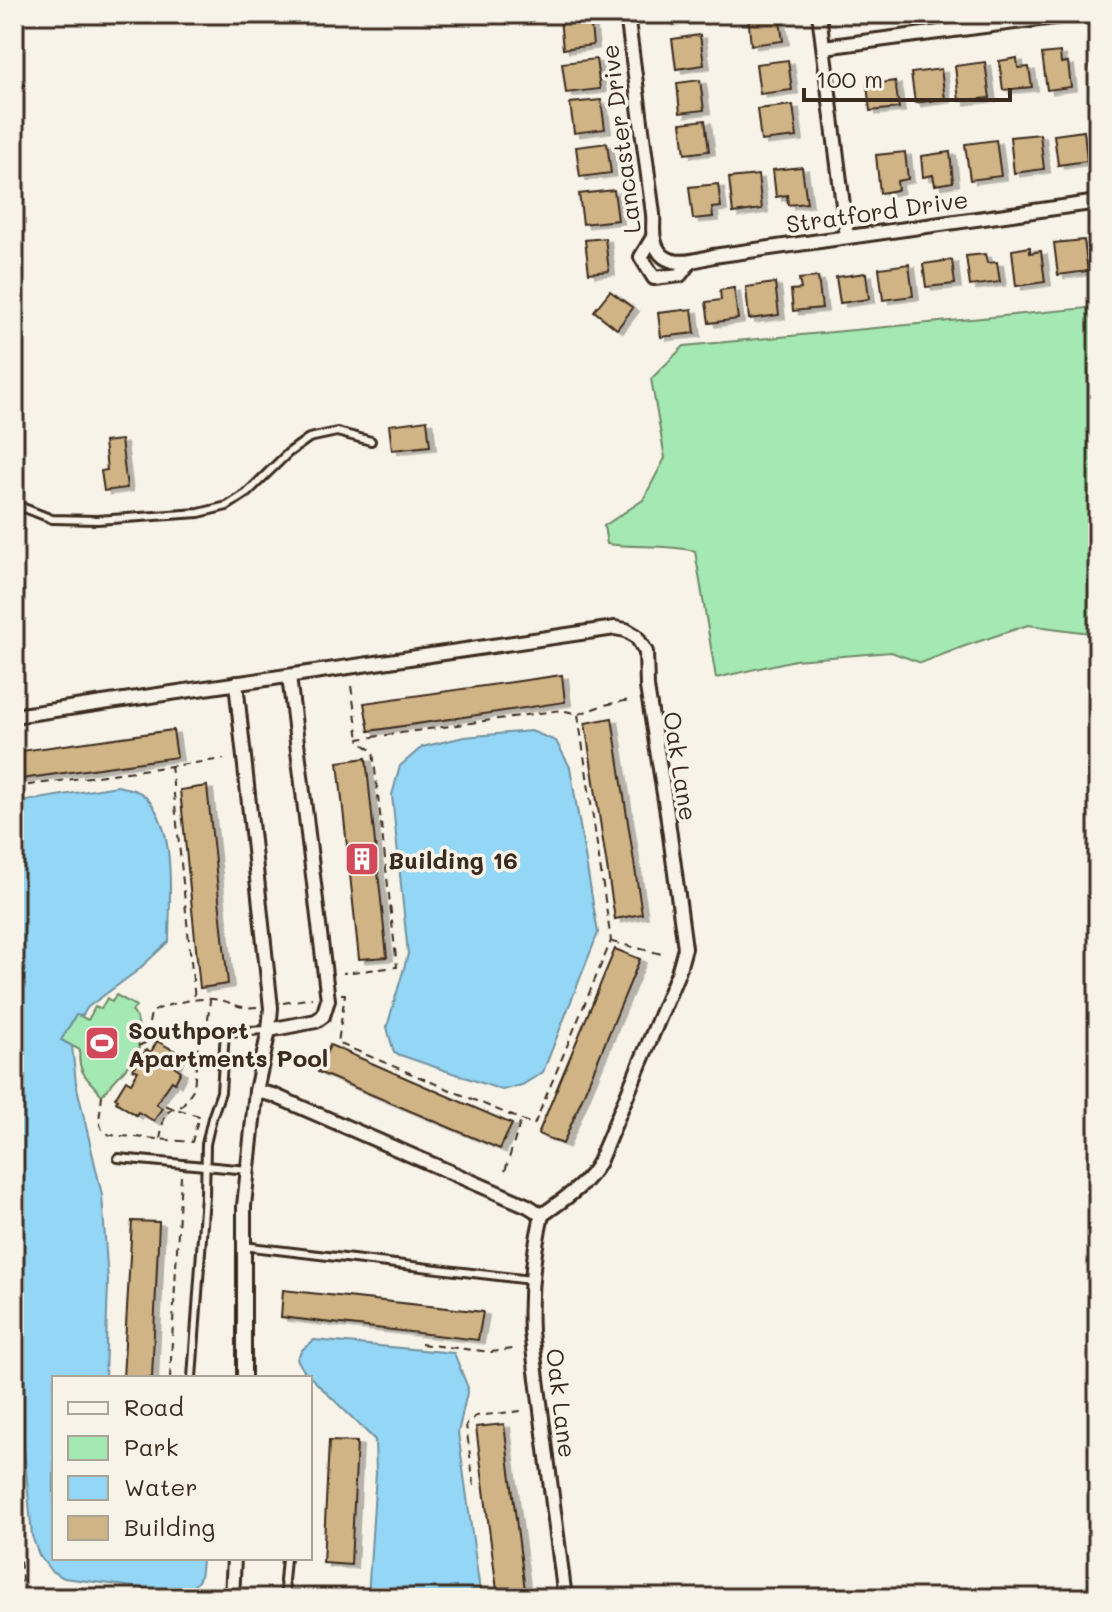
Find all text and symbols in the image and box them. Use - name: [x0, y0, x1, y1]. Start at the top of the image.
- street label: Lancaster Drive: [593, 43, 647, 235]
- scale bar: [804, 52, 1010, 102]
- text: 100 m: [816, 63, 883, 94]
- street label: Stratford Drive: [784, 183, 970, 239]
- street label: Oak Lane: [657, 709, 705, 823]
- building icon: Building 16: [343, 840, 381, 878]
- place label: Building 16: [388, 844, 518, 875]
- place label: Southport Apartments Pool: [128, 1014, 328, 1073]
- sports icon: Southport Apartments Pool: [83, 1024, 121, 1062]
- street label: Oak Lane: [540, 1346, 584, 1460]
- legend: [52, 1376, 312, 1560]
- text: Road: [124, 1391, 184, 1422]
- text: Park: [124, 1431, 178, 1462]
- text: Water: [124, 1471, 198, 1502]
- text: Building: [124, 1511, 215, 1542]

